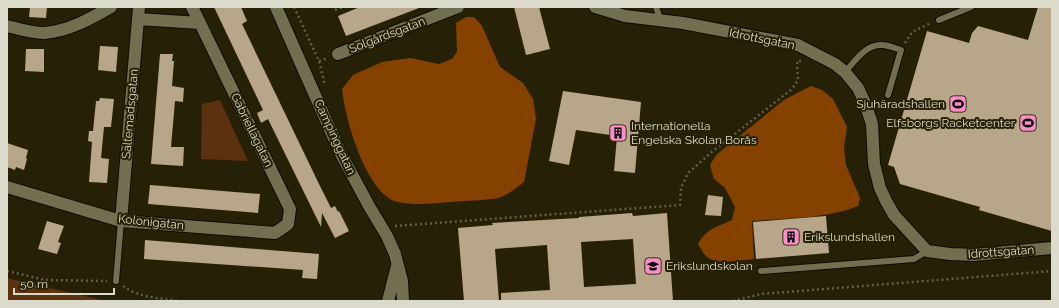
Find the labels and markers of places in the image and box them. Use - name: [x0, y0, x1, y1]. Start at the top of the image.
- sports icon: Sjuhäradshallen: [948, 94, 968, 114]
- place label: Sjuhäradshallen: [856, 97, 945, 111]
- sports icon: Elfsborgs Racketcenter: [1018, 113, 1038, 133]
- place label: Elfsborgs Racketcenter: [886, 116, 1016, 130]
- place label: Internationella Engelska Skolan Borås: [631, 119, 757, 147]
- building icon: Internationella Engelska Skolan Borås: [608, 123, 628, 143]
- building icon: Erikslundshallen: [781, 227, 801, 247]
- place label: Erikslundshallen: [804, 230, 895, 244]
- school or university icon: Erikslundskolan: [643, 256, 663, 276]
- place label: Erikslundskolan: [666, 259, 753, 273]

